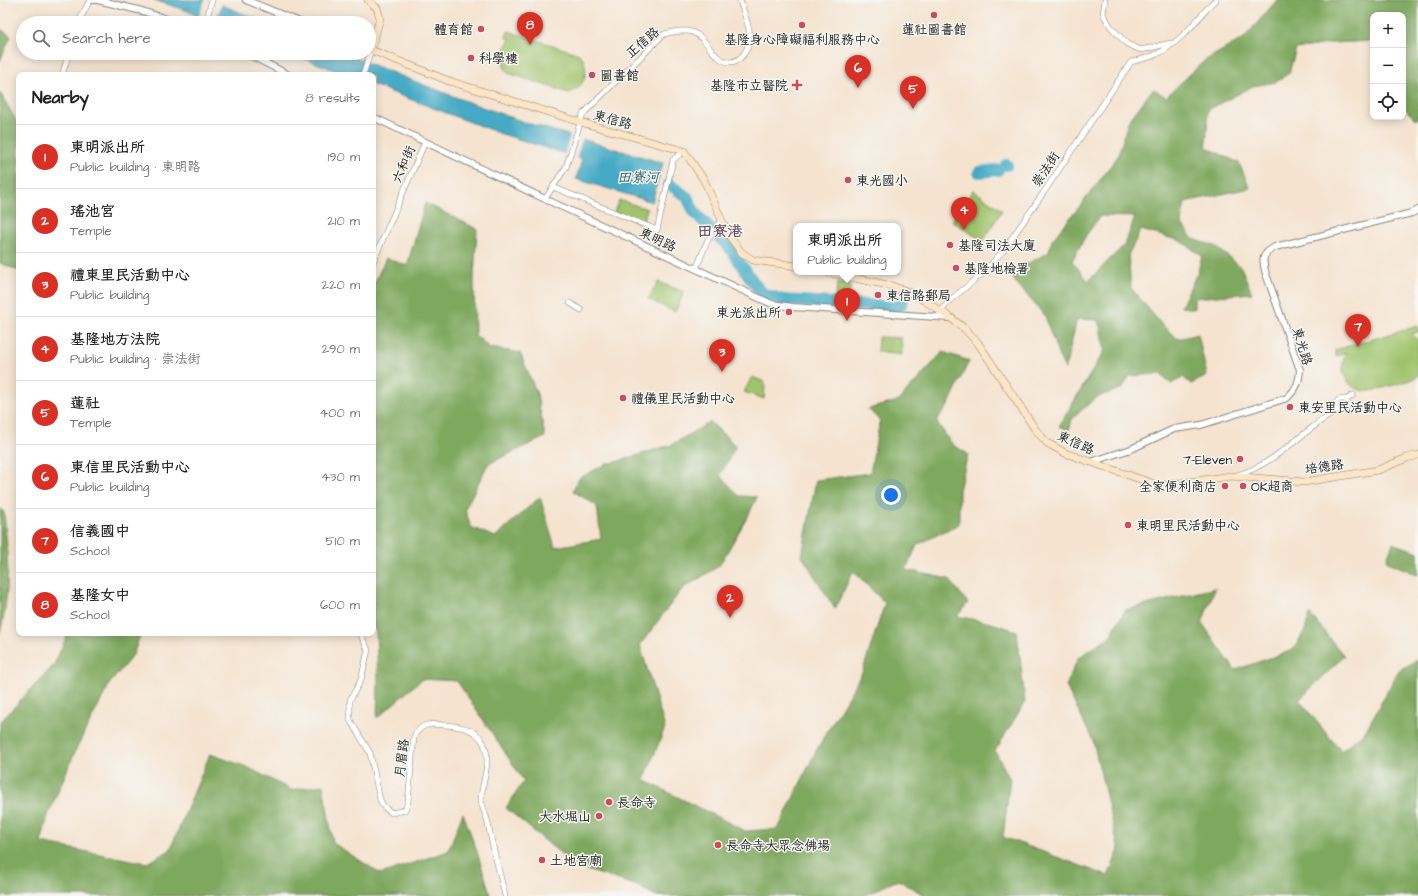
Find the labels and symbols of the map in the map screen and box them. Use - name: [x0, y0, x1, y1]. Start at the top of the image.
- marker: 蓮社圖書館: [929, 10, 939, 20]
- pin: 8: [517, 12, 543, 45]
- marker: 基隆身心障礙福利服務中心: [797, 20, 807, 30]
- place label: 體育館: [434, 21, 473, 39]
- place label: 蓮社圖書館: [901, 21, 967, 39]
- street label: 正信路: [622, 23, 663, 62]
- marker: 體育館: [476, 24, 486, 34]
- place label: 基隆身心障礙福利服務中心: [724, 31, 880, 49]
- place label: 科學樓: [479, 50, 518, 68]
- marker: 科學樓: [466, 53, 476, 63]
- pin: 6: [845, 55, 871, 88]
- place label: 圖書館: [600, 67, 639, 85]
- marker: 圖書館: [587, 70, 597, 80]
- pin: 5: [900, 76, 926, 109]
- place label: 基隆市立醫院: [710, 77, 788, 95]
- marker: 基隆市立醫院: [791, 79, 803, 91]
- street label: 東信路: [592, 106, 634, 134]
- street label: 六和街: [388, 143, 420, 186]
- street label: 崇法街: [1028, 148, 1064, 191]
- water label: 田寮河: [617, 168, 661, 188]
- place label: 東光國小: [856, 172, 908, 190]
- marker: 東光國小: [843, 175, 853, 185]
- pin: 4: [951, 197, 977, 230]
- district label: 田寮港: [697, 221, 743, 242]
- street label: 東明路: [636, 224, 679, 256]
- place label: 基隆司法大廈: [958, 237, 1036, 255]
- marker: 基隆司法大廈: [945, 240, 955, 250]
- place label: 基隆地檢署: [964, 260, 1029, 278]
- marker: 基隆地檢署: [951, 263, 961, 273]
- place label: 東信路郵局: [886, 287, 951, 305]
- pin: 1: [834, 288, 860, 321]
- marker: 東信路郵局: [873, 290, 883, 300]
- place label: 東光派出所: [716, 304, 781, 322]
- marker: 東光派出所: [784, 307, 794, 317]
- pin: 7: [1345, 314, 1371, 347]
- street label: 東光路: [1288, 325, 1316, 368]
- pin: 3: [709, 339, 735, 372]
- place label: 禮儀里民活動中心: [631, 390, 735, 408]
- marker: 禮儀里民活動中心: [618, 393, 628, 403]
- place label: 東安里民活動中心: [1298, 399, 1402, 417]
- marker: 東安里民活動中心: [1285, 402, 1295, 412]
- street label: 東信路: [1054, 427, 1097, 459]
- place label: 7-Eleven: [1183, 451, 1232, 469]
- marker: 7-Eleven: [1235, 454, 1245, 464]
- street label: 培德路: [1304, 455, 1345, 479]
- place label: 全家便利商店: [1139, 478, 1217, 496]
- place label: OK超商: [1251, 478, 1294, 496]
- marker: 全家便利商店: [1220, 481, 1230, 491]
- marker: OK超商: [1238, 481, 1248, 491]
- your location: [881, 485, 901, 505]
- place label: 東明里民活動中心: [1136, 517, 1240, 535]
- marker: 東明里民活動中心: [1123, 520, 1133, 530]
- pin: 2: [717, 585, 743, 618]
- street label: 月眉路: [391, 738, 413, 779]
- place label: 長命寺: [617, 794, 656, 812]
- marker: 長命寺: [604, 797, 614, 807]
- place label: 大水堀山: [539, 808, 591, 826]
- marker: 大水堀山: [594, 811, 604, 821]
- place label: 長命寺大眾念佛場: [726, 837, 830, 855]
- marker: 長命寺大眾念佛場: [713, 840, 723, 850]
- place label: 土地宮廟: [550, 852, 602, 870]
- marker: 土地宮廟: [537, 855, 547, 865]

